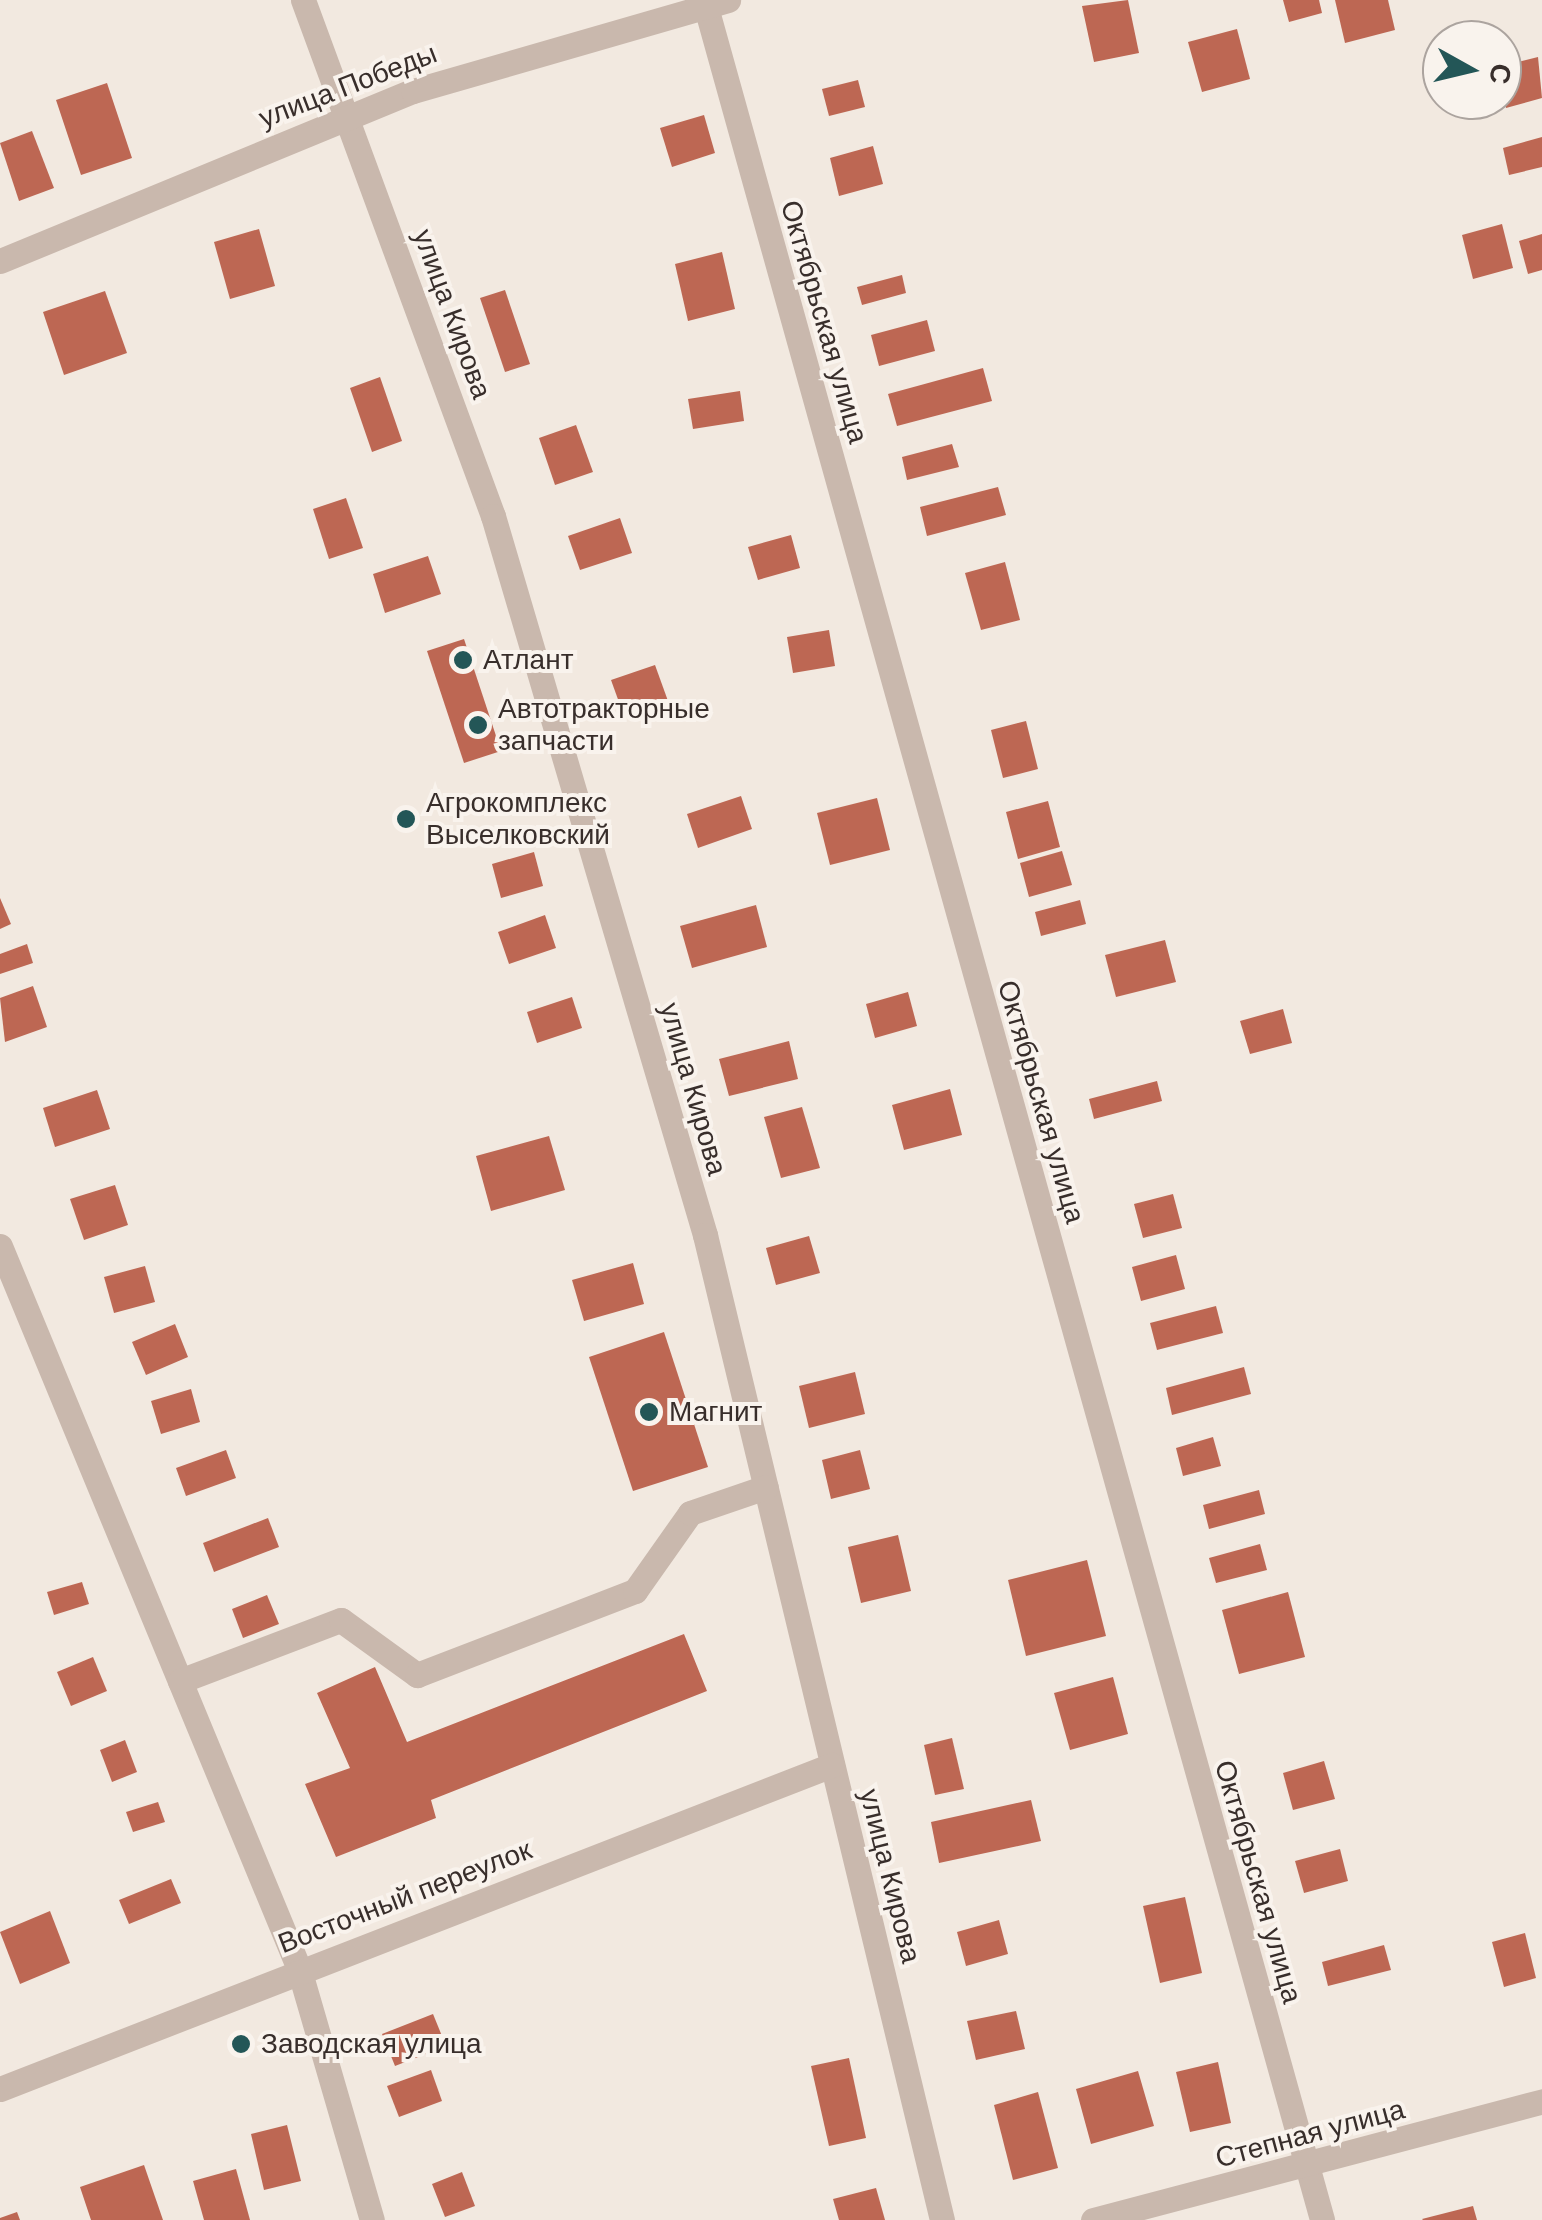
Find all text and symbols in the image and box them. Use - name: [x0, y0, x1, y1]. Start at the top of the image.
- north arrow: [1422, 20, 1522, 120]
- street label: улица Победы: [254, 37, 442, 135]
- text: С: [1483, 62, 1517, 86]
- street label: Октябрьская улица: [773, 197, 875, 447]
- street label: улица Кирова: [406, 225, 498, 403]
- place label: Атлант: [483, 643, 573, 677]
- marker: Атлант: [452, 649, 474, 671]
- place label: Автотракторные запчасти: [498, 692, 710, 758]
- marker: Автотракторные запчасти: [467, 714, 489, 736]
- place label: Агрокомплекс Выселковский: [426, 786, 610, 852]
- marker: Агрокомплекс Выселковский: [395, 808, 417, 830]
- street label: Октябрьская улица: [990, 977, 1092, 1227]
- street label: улица Кирова: [652, 999, 734, 1179]
- place label: Магнит: [669, 1395, 762, 1429]
- marker: Магнит: [638, 1401, 660, 1423]
- street label: Октябрьская улица: [1207, 1757, 1309, 2007]
- street label: улица Кирова: [852, 1786, 928, 1966]
- street label: Восточный переулок: [274, 1833, 536, 1961]
- place label: Заводская улица: [261, 2027, 482, 2061]
- marker: Заводская улица: [230, 2033, 252, 2055]
- street label: Степная улица: [1212, 2093, 1408, 2175]

